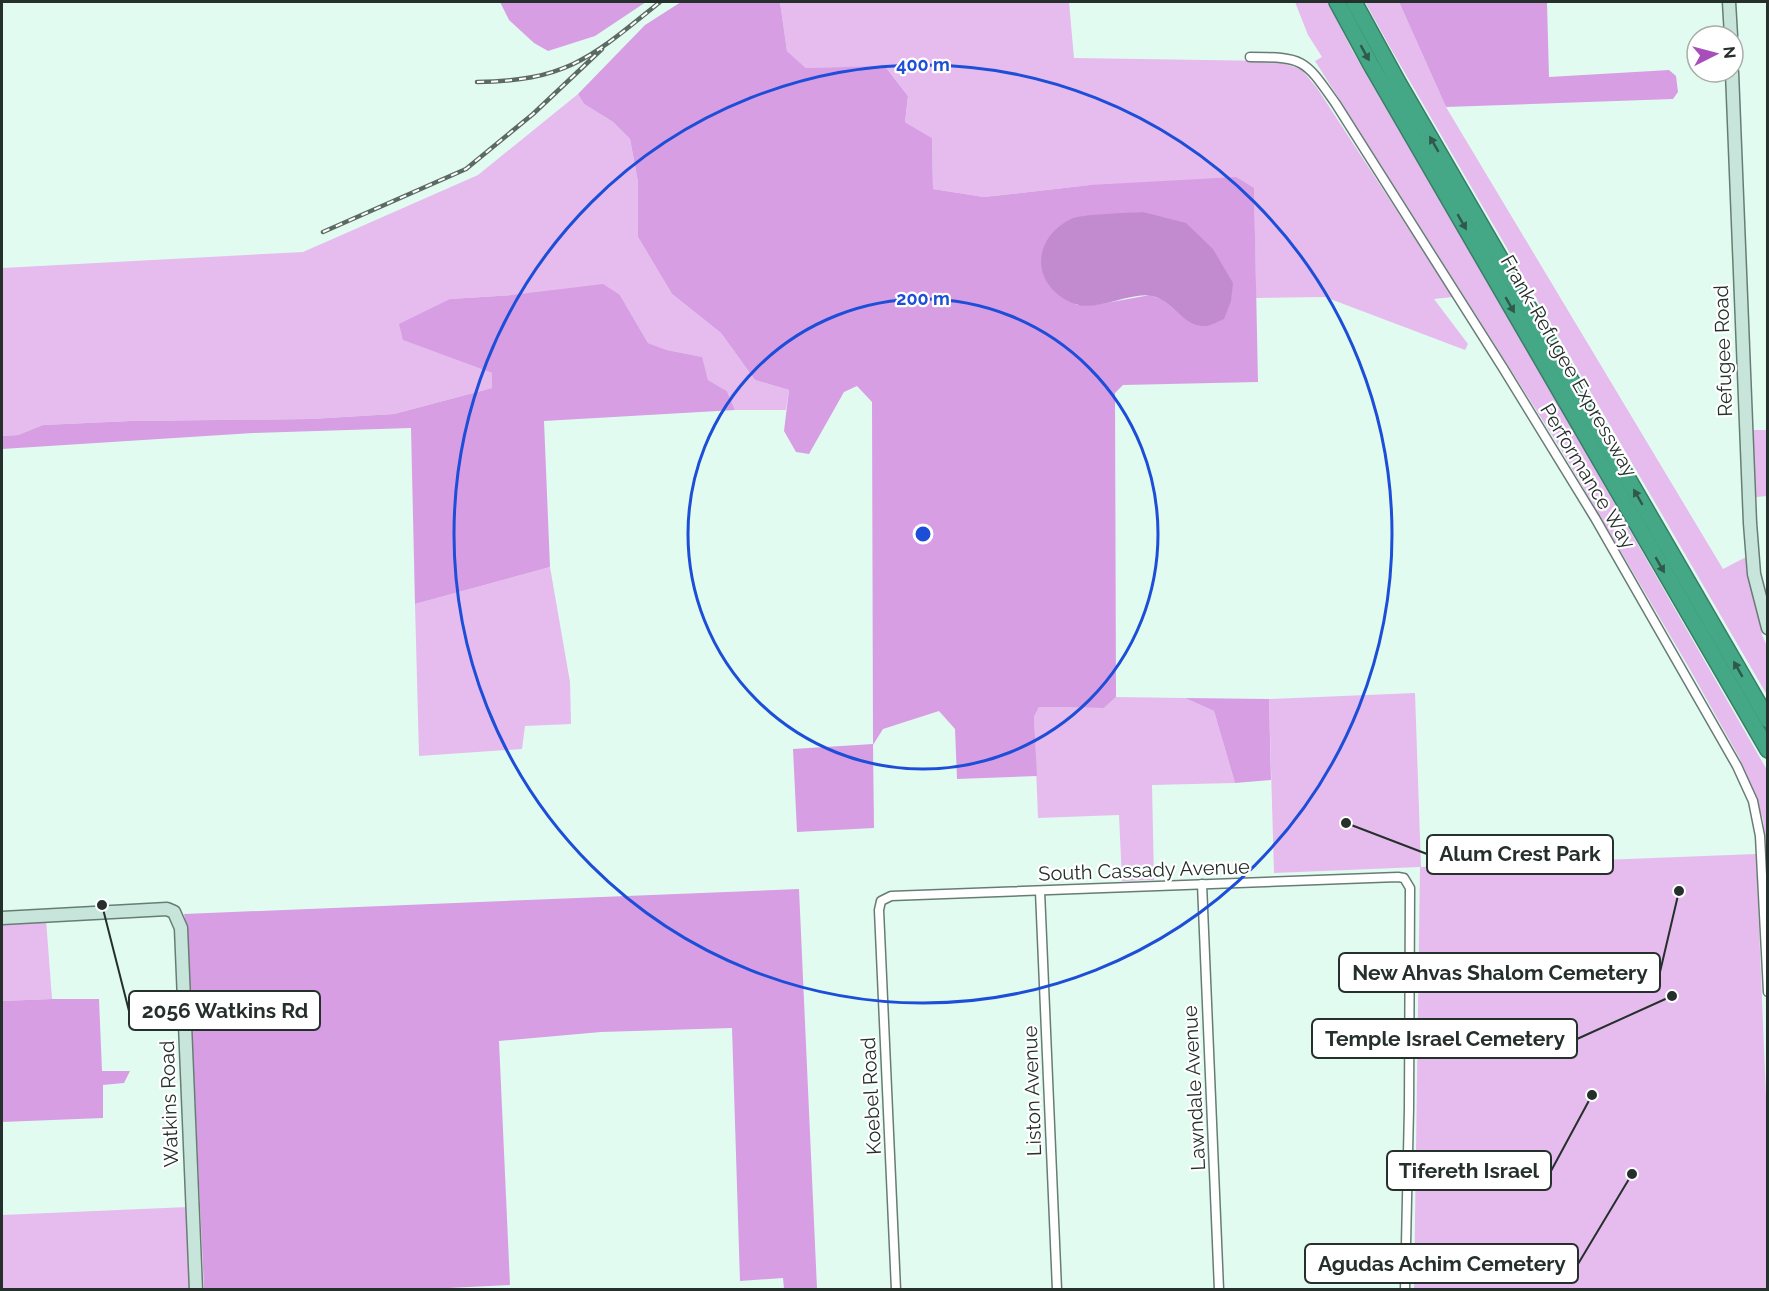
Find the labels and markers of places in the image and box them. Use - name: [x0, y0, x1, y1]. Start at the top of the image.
- centre of rings: [913, 524, 933, 544]
- callout: Alum Crest Park: [1427, 835, 1613, 874]
- callout: New Ahvas Shalom Cemetery: [1339, 953, 1660, 992]
- callout: 2056 Watkins Rd: [129, 991, 320, 1030]
- callout: Temple Israel Cemetery: [1312, 1019, 1577, 1058]
- callout: Tifereth Israel: [1387, 1151, 1551, 1190]
- callout: Agudas Achim Cemetery: [1305, 1244, 1578, 1283]

